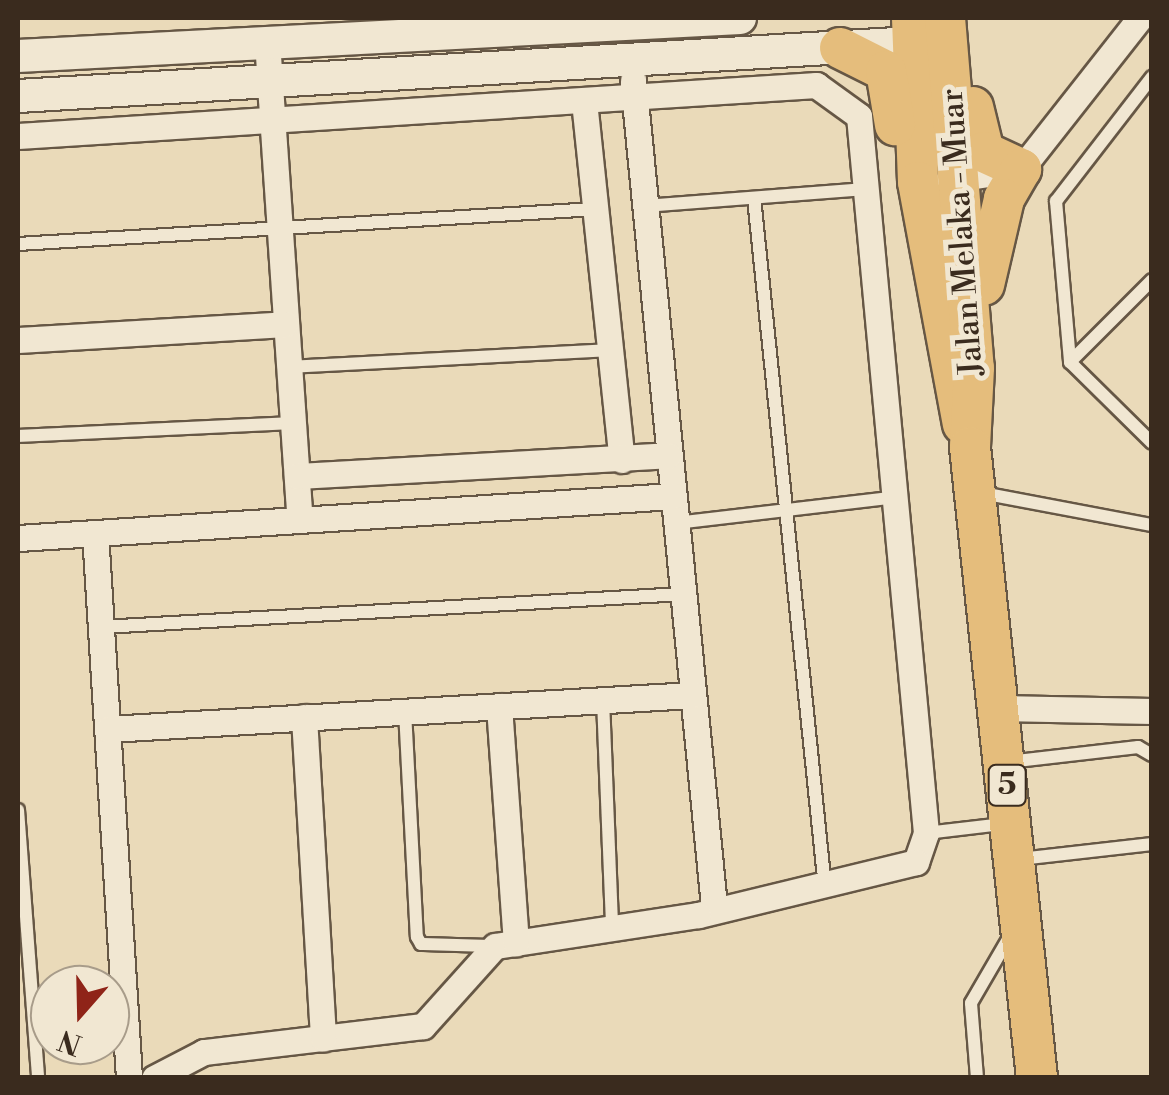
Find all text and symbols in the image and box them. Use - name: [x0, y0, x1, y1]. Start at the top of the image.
- street label: Jalan Melaka - Muar: [933, 87, 991, 377]
- road number: 5: [987, 760, 1027, 810]
- north arrow: [30, 965, 130, 1065]
- text: N: [54, 1022, 87, 1062]

